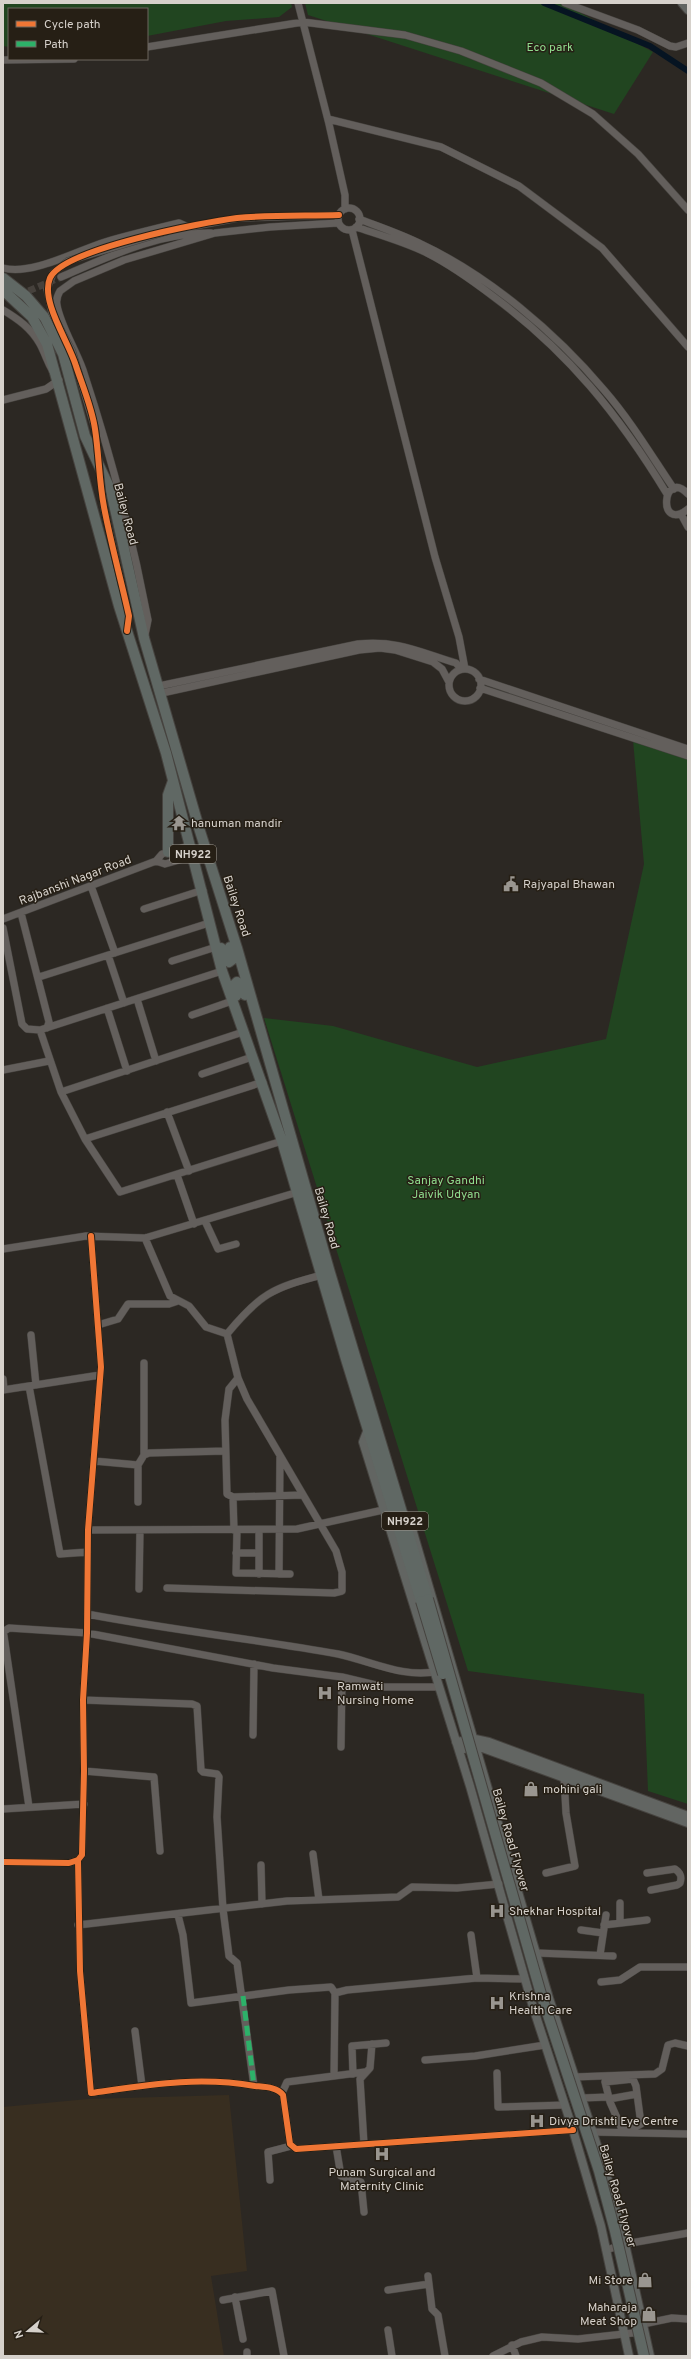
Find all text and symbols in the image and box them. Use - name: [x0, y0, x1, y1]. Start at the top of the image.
- legend: [8, 8, 148, 60]
- text: Cycle path: [44, 17, 101, 33]
- text: Path: [44, 37, 69, 53]
- park label: Eco park: [527, 40, 573, 56]
- street label: Bailey Road: [109, 481, 141, 547]
- temple icon: hanuman mandir: [170, 814, 188, 832]
- place label: hanuman mandir: [191, 816, 283, 832]
- road number: NH922: [170, 845, 216, 863]
- street label: Rajbanshi Nagar Road: [17, 852, 134, 910]
- street label: Bailey Road: [219, 874, 253, 939]
- public building icon: Rajyapal Bhawan: [502, 875, 520, 893]
- place label: Rajyapal Bhawan: [523, 877, 615, 893]
- park label: Sanjay Gandhi Jaivik Udyan: [407, 1173, 485, 1203]
- street label: Bailey Road: [310, 1185, 343, 1251]
- road number: NH922: [382, 1512, 428, 1530]
- place label: Ramwati Nursing Home: [337, 1679, 414, 1709]
- hospital icon: Ramwati Nursing Home: [316, 1684, 334, 1702]
- shop icon: mohini gali: [522, 1780, 540, 1798]
- place label: mohini gali: [543, 1782, 602, 1798]
- street label: Bailey Road Flyover: [488, 1787, 533, 1894]
- hospital icon: Shekhar Hospital: [488, 1902, 506, 1920]
- place label: Shekhar Hospital: [509, 1904, 601, 1920]
- place label: Krishna Health Care: [509, 1989, 572, 2019]
- hospital icon: Krishna Health Care: [488, 1994, 506, 2012]
- hospital icon: Divya Drishti Eye Centre: [528, 2112, 546, 2130]
- place label: Divya Drishti Eye Centre: [549, 2114, 678, 2130]
- street label: Bailey Road Flyover: [595, 2143, 640, 2250]
- hospital icon: Punam Surgical and Maternity Clinic: [373, 2145, 391, 2163]
- place label: Punam Surgical and Maternity Clinic: [329, 2165, 436, 2195]
- shop icon: Mi Store: [636, 2271, 654, 2289]
- place label: Mi Store: [589, 2273, 633, 2289]
- place label: Maharaja Meat Shop: [580, 2300, 637, 2330]
- shop icon: Maharaja Meat Shop: [640, 2305, 658, 2323]
- north arrow: [8, 2311, 48, 2351]
- text: N: [12, 2328, 27, 2340]

